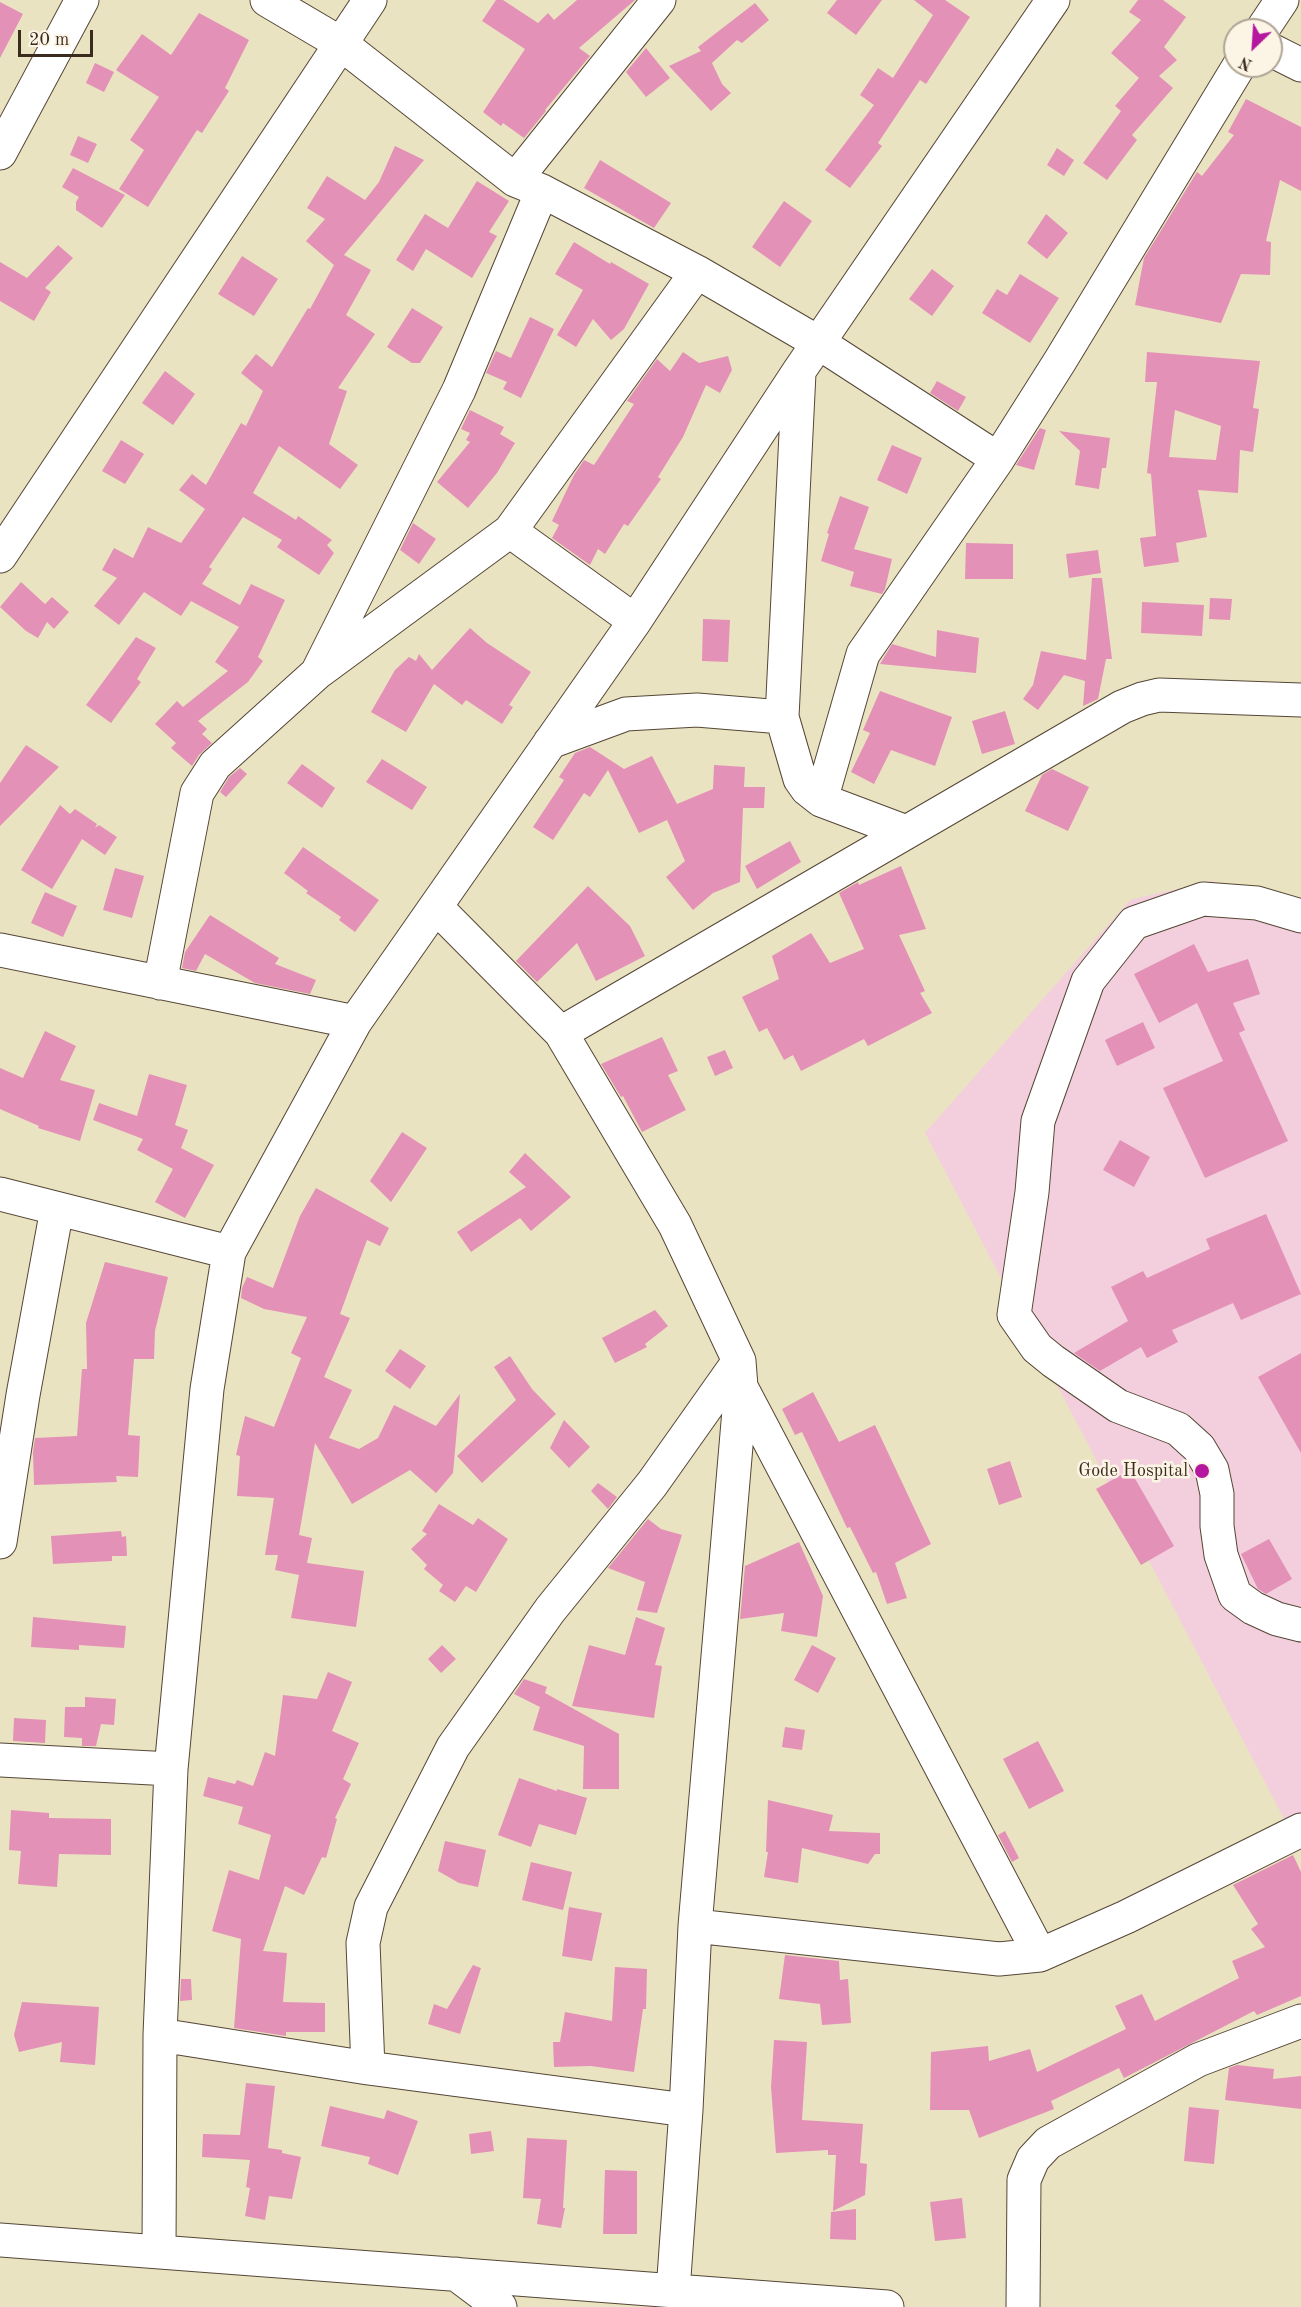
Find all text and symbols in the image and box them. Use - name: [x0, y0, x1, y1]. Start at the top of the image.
- scale bar: [21, 18, 96, 56]
- north arrow: [1223, 18, 1283, 78]
- text: 20 m: [29, 31, 69, 49]
- text: N: [1237, 53, 1255, 72]
- place label: Gode Hospital: [1078, 1460, 1188, 1482]
- marker: Gode Hospital: [1193, 1462, 1211, 1480]

